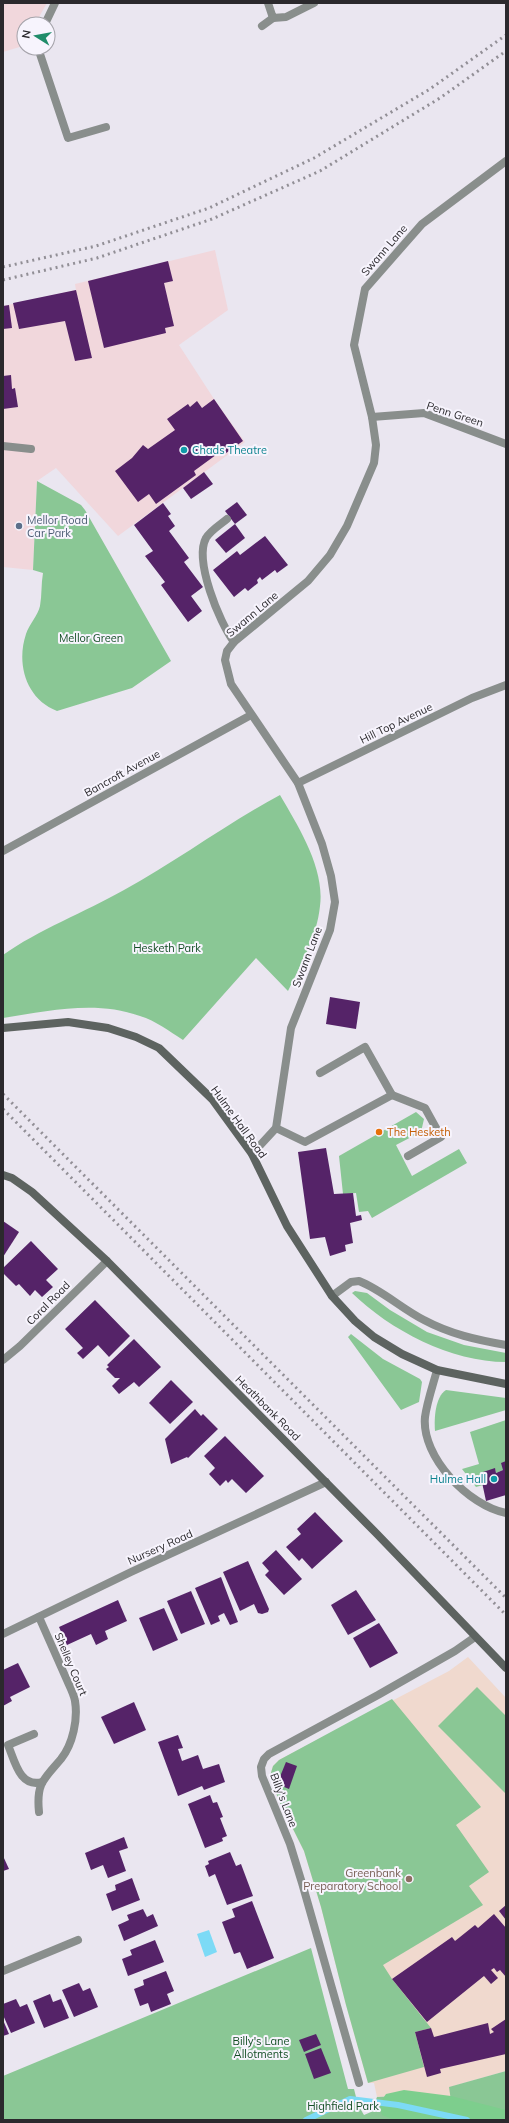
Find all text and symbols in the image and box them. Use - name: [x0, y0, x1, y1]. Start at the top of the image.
- north arrow: [16, 16, 56, 56]
- text: N: [19, 29, 34, 40]
- street label: Swann Lane: [358, 221, 410, 279]
- street label: Penn Green: [425, 398, 485, 430]
- place label: Chads Theatre: [192, 443, 267, 457]
- marker: Chads Theatre: [179, 445, 189, 455]
- place label: Mellor Road Car Park: [27, 513, 88, 540]
- marker: Mellor Road Car Park: [14, 521, 24, 531]
- street label: Swann Lane: [223, 588, 281, 640]
- park label: Mellor Green: [59, 631, 123, 645]
- street label: Hill Top Avenue: [357, 699, 435, 747]
- street label: Bancroft Avenue: [82, 746, 162, 800]
- street label: Swann Lane: [289, 925, 325, 989]
- park label: Hesketh Park: [133, 941, 201, 955]
- street label: Hulme Hall Road: [208, 1083, 270, 1161]
- place label: The Hesketh: [387, 1125, 451, 1139]
- marker: The Hesketh: [374, 1127, 384, 1137]
- street label: Coral Road: [23, 1278, 73, 1328]
- street label: Heathbank Road: [232, 1372, 304, 1444]
- place label: Hulme Hall: [430, 1472, 486, 1486]
- marker: Hulme Hall: [489, 1474, 499, 1484]
- street label: Nursery Road: [125, 1526, 195, 1568]
- street label: Shelley Court: [51, 1630, 91, 1698]
- street label: Billy's Lane: [267, 1771, 301, 1829]
- place label: Greenbank Preparatory School: [303, 1866, 401, 1893]
- marker: Greenbank Preparatory School: [404, 1874, 414, 1884]
- park label: Billy's Lane Allotments: [233, 2034, 289, 2061]
- park label: Highfield Park: [307, 2099, 379, 2113]

